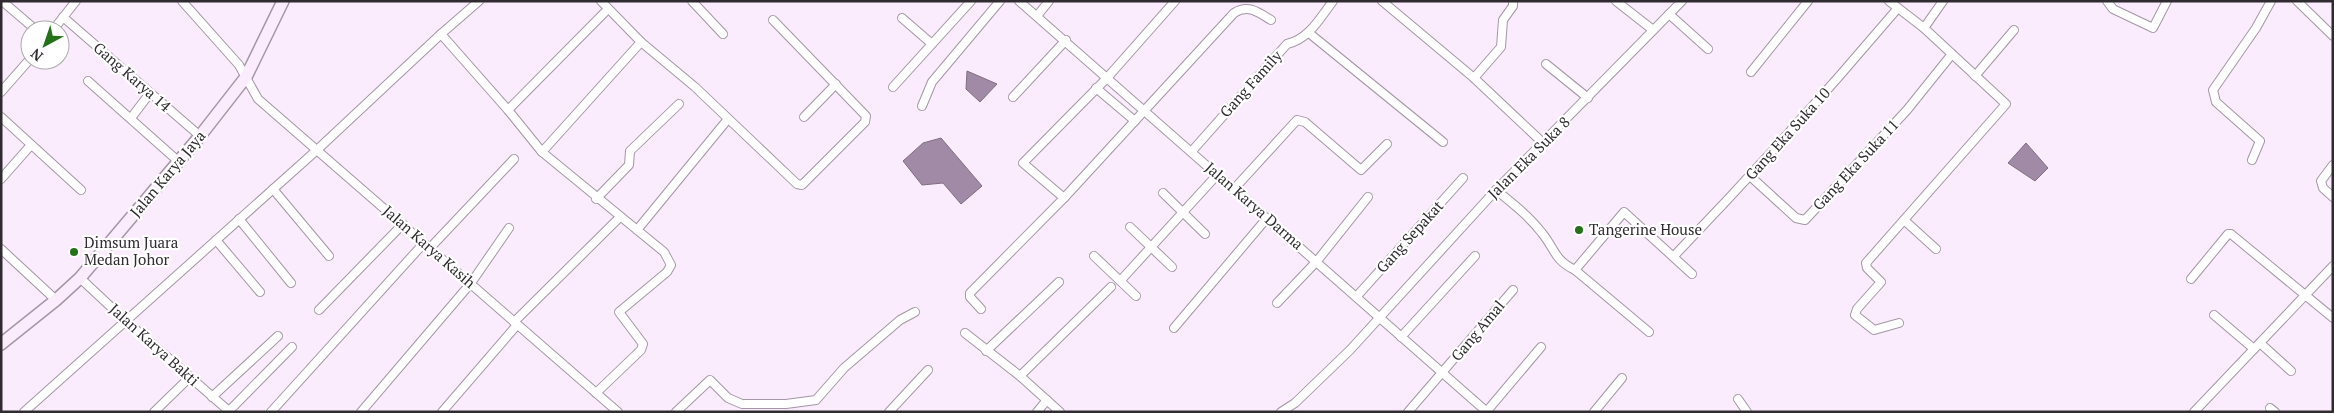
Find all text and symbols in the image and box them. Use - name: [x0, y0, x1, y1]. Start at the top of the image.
- north arrow: [20, 20, 70, 70]
- street label: Gang Karya 14: [90, 37, 176, 115]
- text: N: [26, 44, 46, 66]
- street label: Gang Family: [1215, 45, 1286, 121]
- street label: Gang Eka Suka 10: [1740, 83, 1834, 184]
- street label: Jalan Eka Suka 8: [1483, 112, 1574, 203]
- street label: Gang Eka Suka 11: [1808, 114, 1903, 214]
- street label: Jalan Karya Jaya: [125, 126, 210, 221]
- street label: Jalan Karya Darma: [1201, 157, 1308, 254]
- street label: Gang Sepakat: [1371, 196, 1447, 277]
- street label: Jalan Karya Kasih: [379, 200, 480, 292]
- place label: Tangerine House: [1589, 219, 1702, 239]
- marker: Tangerine House: [1573, 224, 1585, 236]
- place label: Dimsum Juara Medan Johor: [84, 232, 179, 269]
- marker: Dimsum Juara Medan Johor: [68, 246, 80, 258]
- street label: Gang Amal: [1446, 296, 1508, 365]
- street label: Jalan Karya Bakti: [106, 299, 204, 390]

